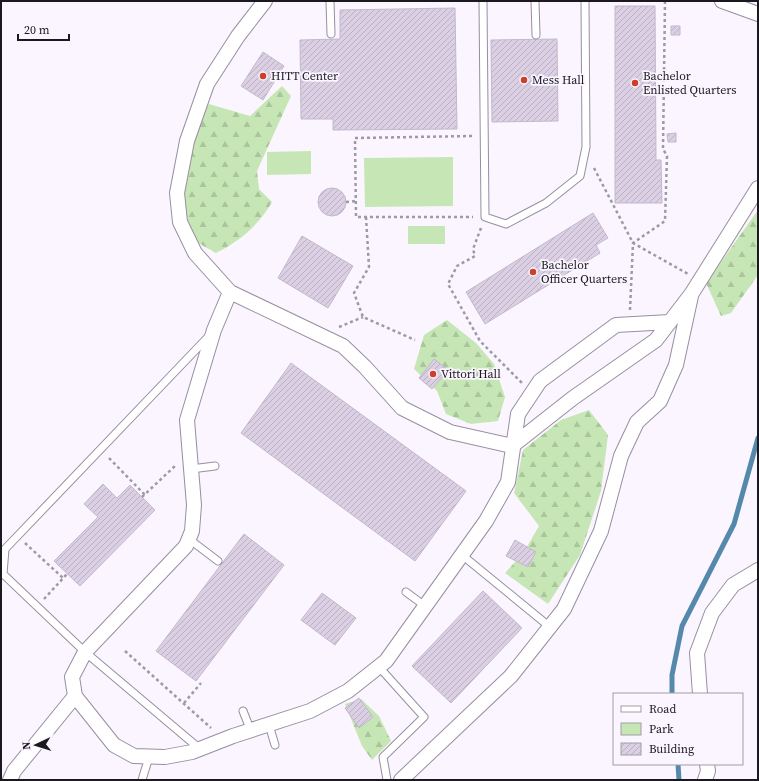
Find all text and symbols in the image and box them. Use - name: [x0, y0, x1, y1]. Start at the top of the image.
- scale bar: [18, 16, 69, 42]
- text: 20 m: [24, 22, 50, 38]
- place label: HITT Center: [271, 68, 338, 84]
- place label: Bachelor Enlisted Quarters: [643, 68, 737, 98]
- marker: HITT Center: [258, 71, 268, 81]
- place label: Mess Hall: [532, 72, 585, 88]
- marker: Mess Hall: [519, 75, 529, 85]
- marker: Bachelor Enlisted Quarters: [630, 78, 640, 88]
- place label: Bachelor Officer Quarters: [541, 257, 627, 287]
- marker: Bachelor Officer Quarters: [528, 267, 538, 277]
- place label: Vittori Hall: [441, 366, 501, 382]
- marker: Vittori Hall: [428, 369, 438, 379]
- legend: [613, 693, 743, 765]
- text: Road: [649, 701, 676, 717]
- text: Park: [649, 721, 674, 737]
- north arrow: [16, 725, 56, 765]
- text: N: [19, 741, 34, 750]
- text: Building: [649, 741, 694, 757]

